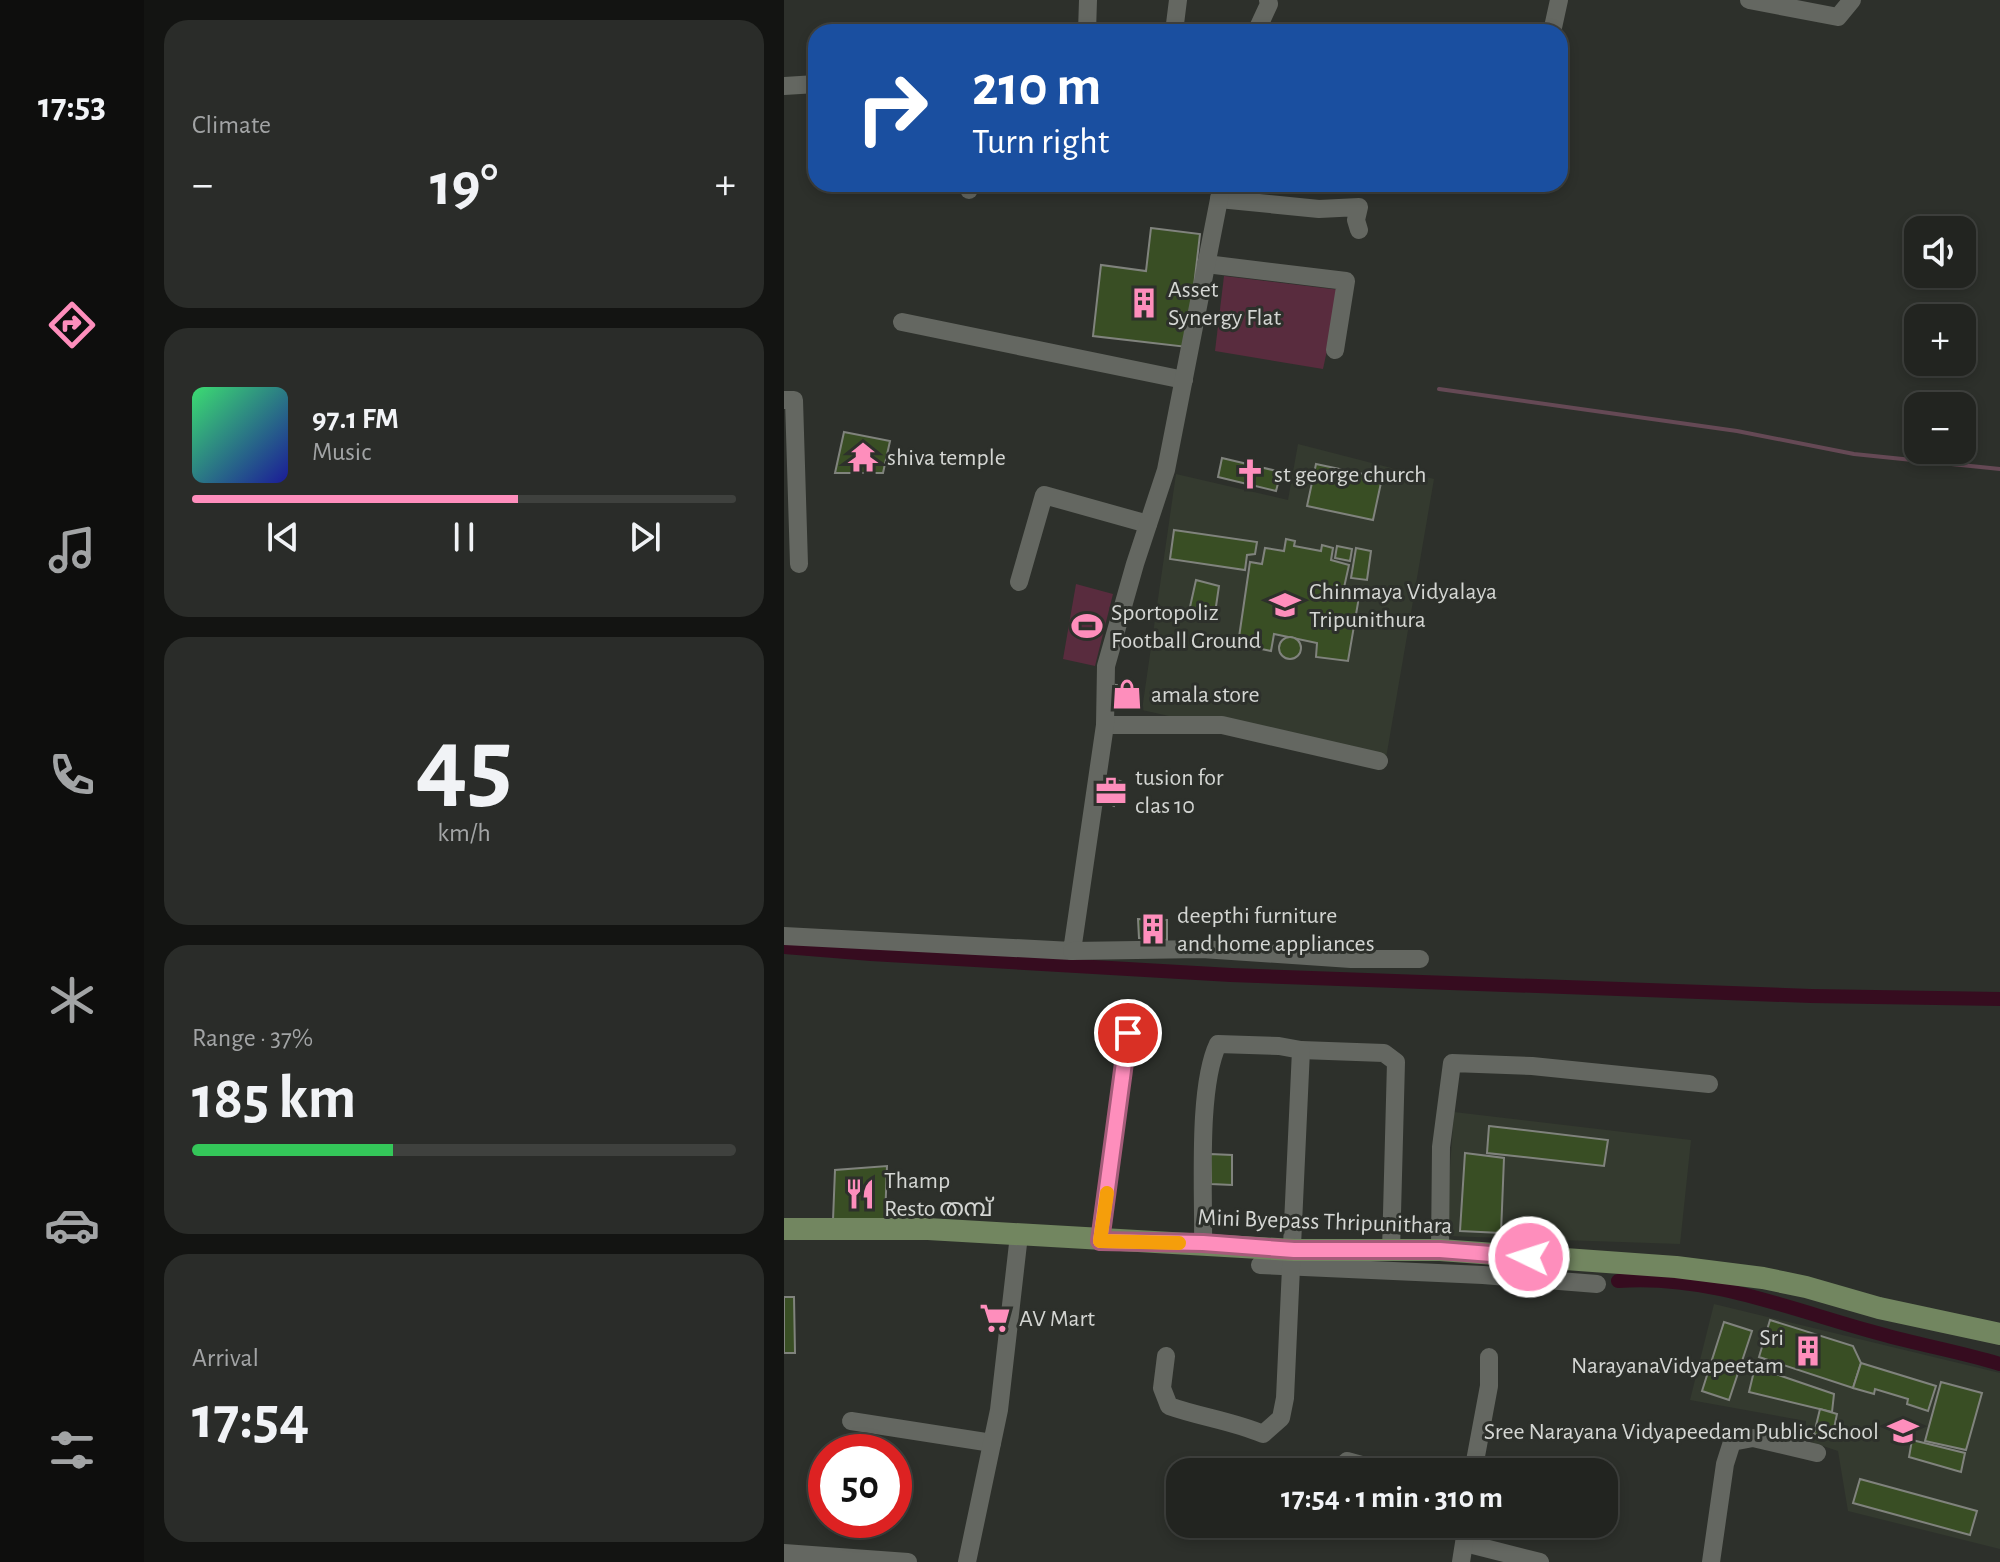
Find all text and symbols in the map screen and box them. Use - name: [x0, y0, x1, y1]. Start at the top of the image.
- icon: right: [840, 56, 944, 160]
- text: 210 m: [972, 59, 1101, 115]
- text: 17:53: [38, 88, 106, 124]
- text: Climate: [192, 112, 271, 138]
- text: Turn right: [972, 124, 1109, 160]
- text: 19°: [430, 156, 498, 216]
- text: −: [192, 163, 213, 207]
- text: +: [715, 163, 736, 207]
- map controls: [1904, 216, 1976, 464]
- button: sound: [1904, 216, 1976, 288]
- place label: Asset Synergy Flat: [1168, 278, 1282, 330]
- building icon: Asset Synergy Flat: [1127, 286, 1161, 320]
- icon: directions: [44, 297, 100, 353]
- button: +: [1904, 304, 1976, 376]
- button: −: [1904, 392, 1976, 464]
- text: 97.1 FM: [312, 404, 399, 434]
- text: Music: [312, 439, 371, 465]
- temple icon: shiva temple: [846, 440, 880, 474]
- place label: shiva temple: [887, 446, 1006, 470]
- church icon: st george church: [1233, 457, 1267, 491]
- place label: st george church: [1274, 463, 1426, 487]
- icon: previous: [261, 515, 305, 559]
- icon: pause: [442, 515, 486, 559]
- icon: next: [623, 515, 667, 559]
- icon: music: [44, 522, 100, 578]
- place label: Chinmaya Vidyalaya Tripunithura: [1309, 580, 1497, 632]
- school or university icon: Chinmaya Vidyalaya Tripunithura: [1268, 588, 1302, 622]
- place label: Sportopoliz Football Ground: [1111, 601, 1261, 653]
- sports icon: Sportopoliz Football Ground: [1070, 609, 1104, 643]
- shop icon: amala store: [1110, 677, 1144, 711]
- place label: amala store: [1151, 683, 1260, 707]
- text: 45: [415, 714, 513, 818]
- icon: phone: [44, 747, 100, 803]
- place label: tusion for clas 10: [1135, 766, 1224, 818]
- office icon: tusion for clas 10: [1094, 774, 1128, 808]
- text: km/h: [437, 820, 491, 846]
- place label: deepthi furniture and home appliances: [1177, 904, 1375, 956]
- building icon: deepthi furniture and home appliances: [1136, 912, 1170, 946]
- icon: climate: [44, 972, 100, 1028]
- pin: [1094, 999, 1162, 1067]
- icon: arrive: [1106, 1011, 1150, 1055]
- text: Range · 37%: [192, 1025, 313, 1051]
- text: 185 km: [192, 1069, 356, 1129]
- place label: Thamp Resto തമ്പ്: [884, 1169, 994, 1221]
- restaurant icon: Thamp Resto തമ്പ്: [843, 1177, 877, 1211]
- icon: car: [44, 1197, 100, 1253]
- street label: Mini Byepass Thripunithara: [1197, 1206, 1453, 1238]
- position arrow: [1487, 1215, 1571, 1299]
- supermarket icon: AV Mart: [978, 1301, 1012, 1335]
- place label: AV Mart: [1019, 1307, 1095, 1331]
- place label: Sri NarayanaVidyapeetam: [1571, 1326, 1784, 1378]
- building icon: Sri NarayanaVidyapeetam: [1791, 1334, 1825, 1368]
- text: Arrival: [192, 1345, 259, 1371]
- text: 17:54: [192, 1389, 309, 1449]
- school or university icon: Sree Narayana Vidyapeedam Public School: [1886, 1414, 1920, 1448]
- place label: Sree Narayana Vidyapeedam Public School: [1484, 1420, 1879, 1444]
- icon: filters: [44, 1422, 100, 1478]
- speed limit sign: 50: [808, 1434, 912, 1538]
- text: 17:54 · 1 min · 310 m: [1281, 1483, 1503, 1513]

